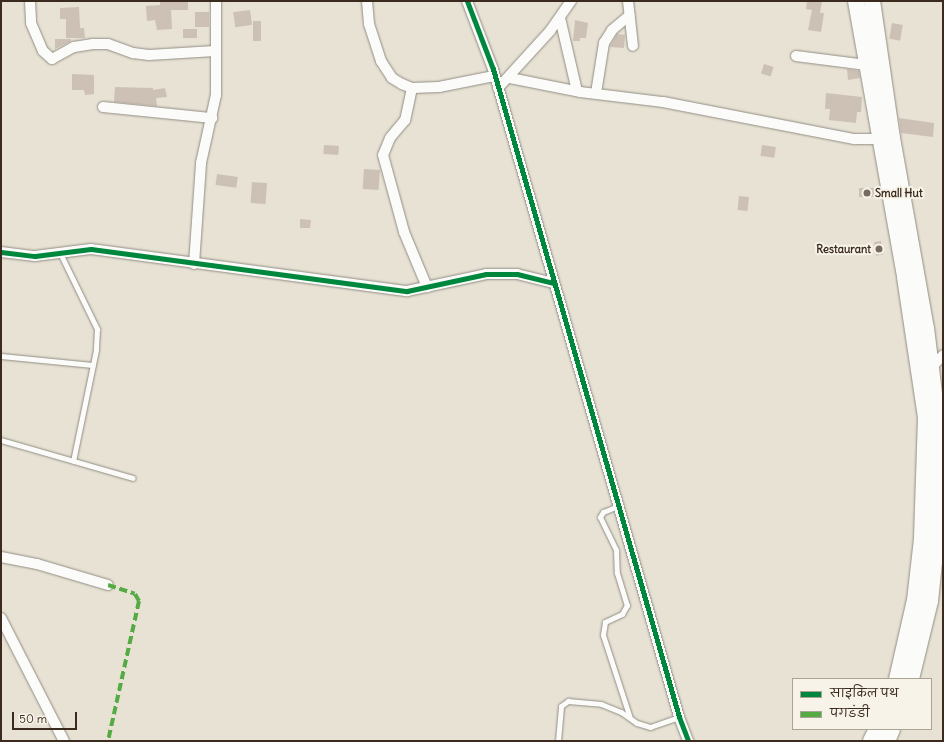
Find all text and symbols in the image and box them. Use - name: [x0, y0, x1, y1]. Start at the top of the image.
- place label: Small Hut: [875, 186, 923, 200]
- marker: Small Hut: [862, 188, 872, 198]
- place label: Restaurant: [816, 242, 871, 256]
- marker: Restaurant: [874, 244, 884, 254]
- legend: [792, 678, 932, 730]
- text: साइकिल पथ: [830, 685, 899, 700]
- scale bar: [14, 704, 79, 730]
- text: पगडंडी: [830, 705, 870, 720]
- text: 50 m: [19, 711, 47, 726]

